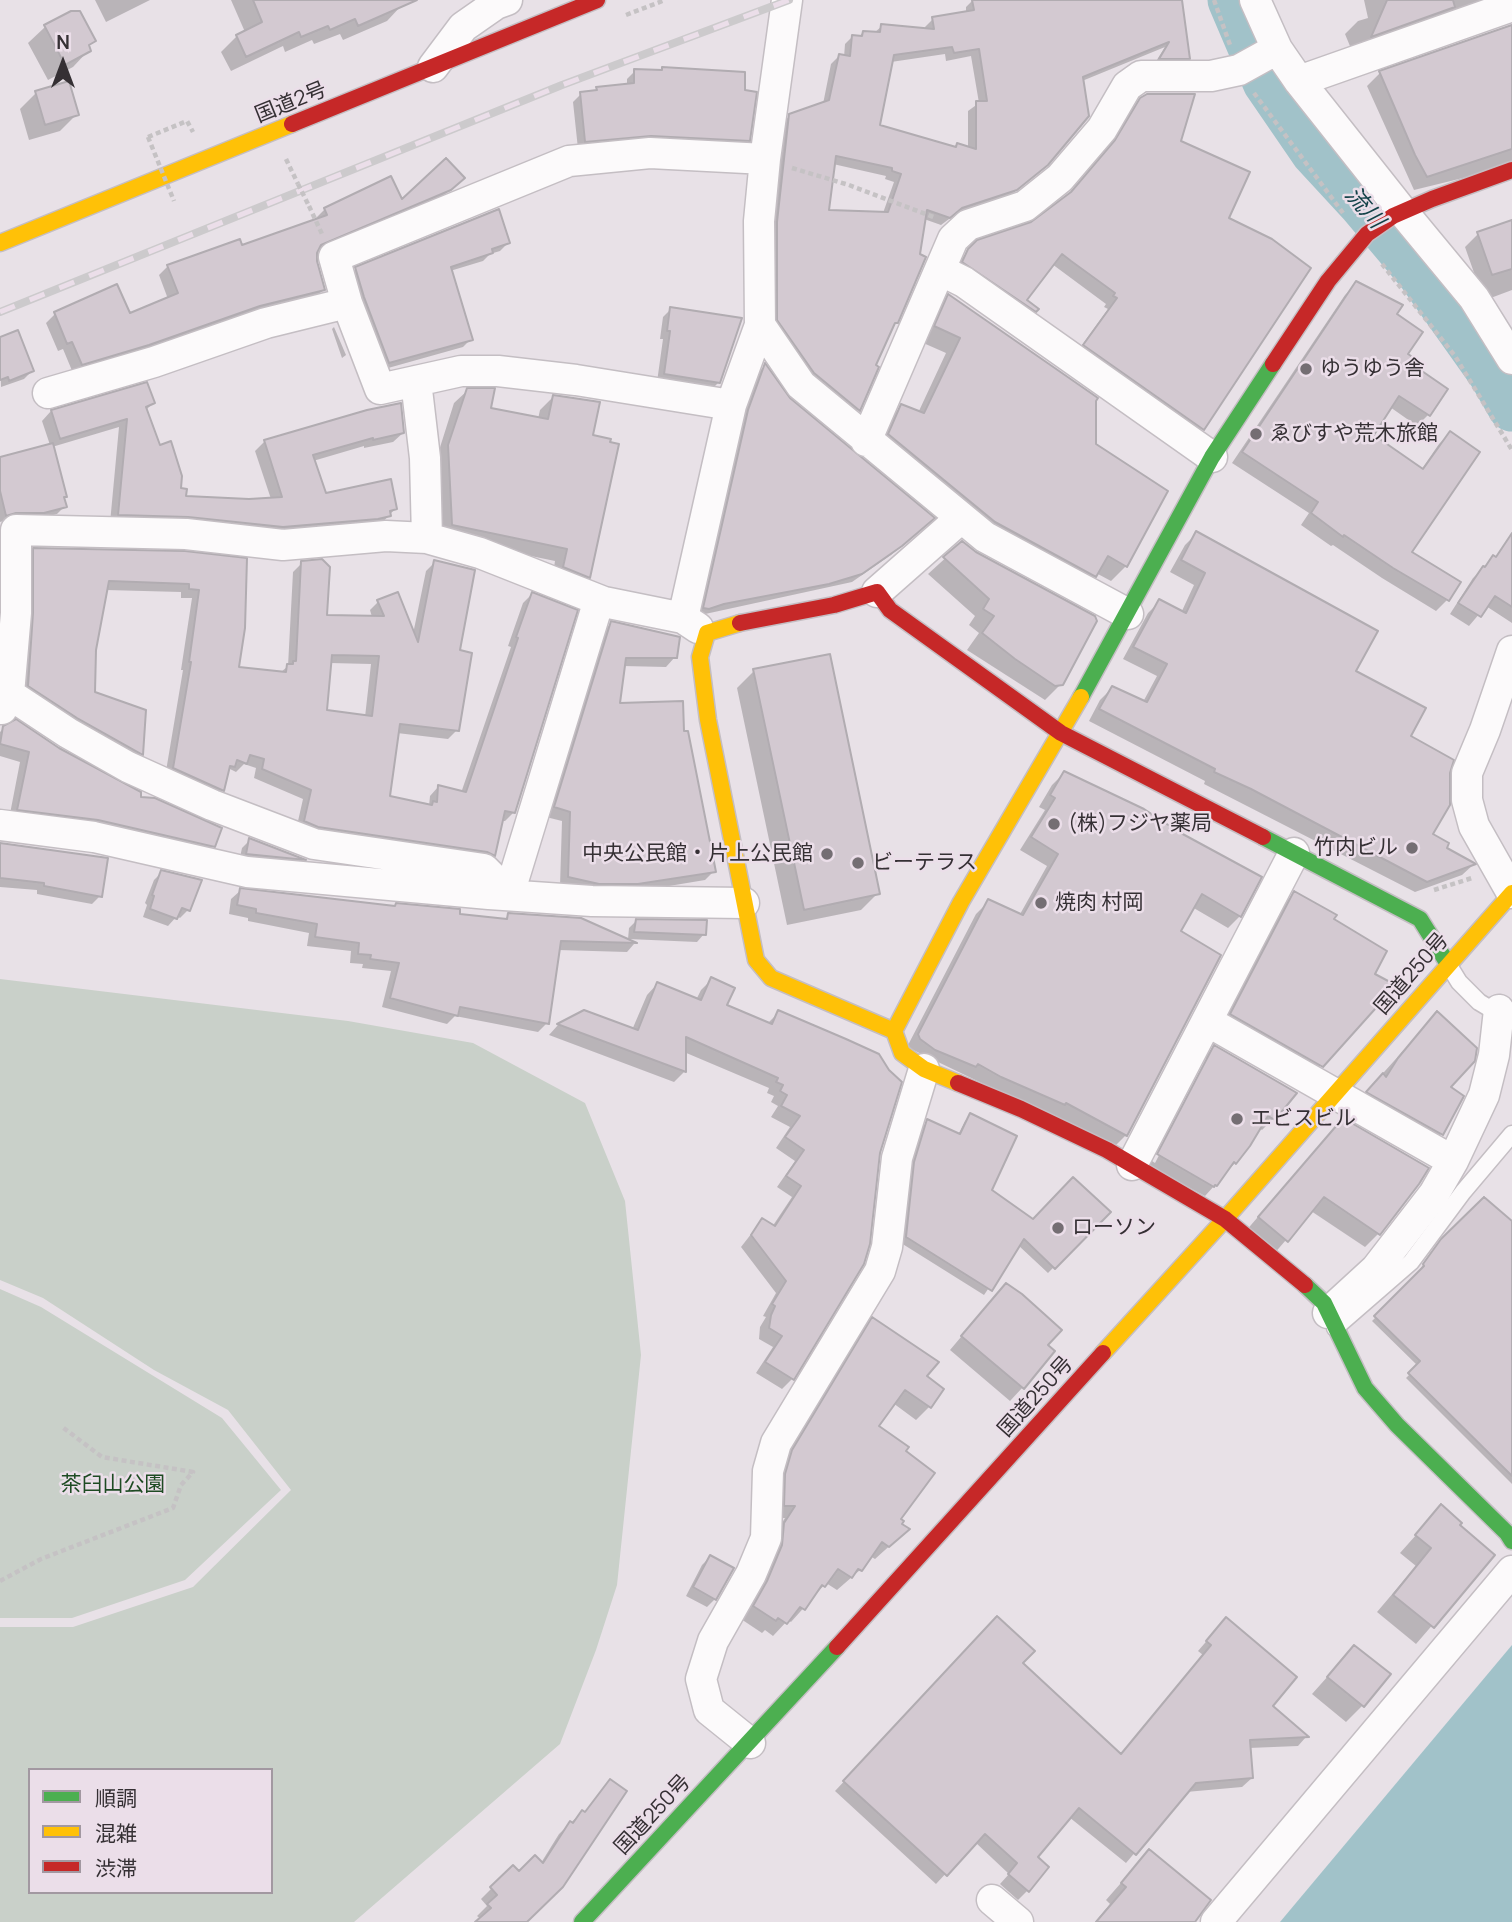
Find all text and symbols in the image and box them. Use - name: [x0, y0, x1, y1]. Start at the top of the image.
- north arrow: [28, 28, 98, 98]
- text: N: [56, 29, 70, 55]
- street label: 国道2号: [252, 77, 330, 129]
- water label: 流川: [1338, 182, 1390, 234]
- place label: ゆうゆう舎: [1320, 356, 1425, 382]
- marker: ゆうゆう舎: [1298, 361, 1314, 377]
- place label: ゑびすや荒木旅館: [1270, 421, 1438, 447]
- marker: ゑびすや荒木旅館: [1248, 426, 1264, 442]
- place label: (株)フジヤ薬局: [1068, 811, 1212, 837]
- marker: (株)フジヤ薬局: [1046, 816, 1062, 832]
- place label: 竹内ビル: [1314, 835, 1398, 861]
- marker: 竹内ビル: [1404, 840, 1420, 856]
- place label: 中央公民館・片上公民館: [582, 841, 813, 867]
- marker: 中央公民館・片上公民館: [819, 846, 835, 862]
- place label: ビーテラス: [872, 850, 977, 876]
- marker: ビーテラス: [850, 855, 866, 871]
- place label: 焼肉 村岡: [1055, 890, 1143, 916]
- marker: 焼肉 村岡: [1033, 895, 1049, 911]
- street label: 国道250号: [1370, 928, 1454, 1020]
- place label: エビスビル: [1251, 1106, 1356, 1132]
- marker: エビスビル: [1229, 1111, 1245, 1127]
- place label: ローソン: [1072, 1215, 1156, 1241]
- marker: ローソン: [1050, 1220, 1066, 1236]
- street label: 国道250号: [993, 1351, 1079, 1443]
- park label: 茶臼山公園: [61, 1472, 165, 1498]
- legend: [28, 1768, 273, 1894]
- street label: 国道250号: [610, 1770, 696, 1860]
- text: 順調: [95, 1784, 137, 1812]
- text: 混雑: [95, 1819, 137, 1847]
- text: 渋滞: [95, 1854, 137, 1882]

